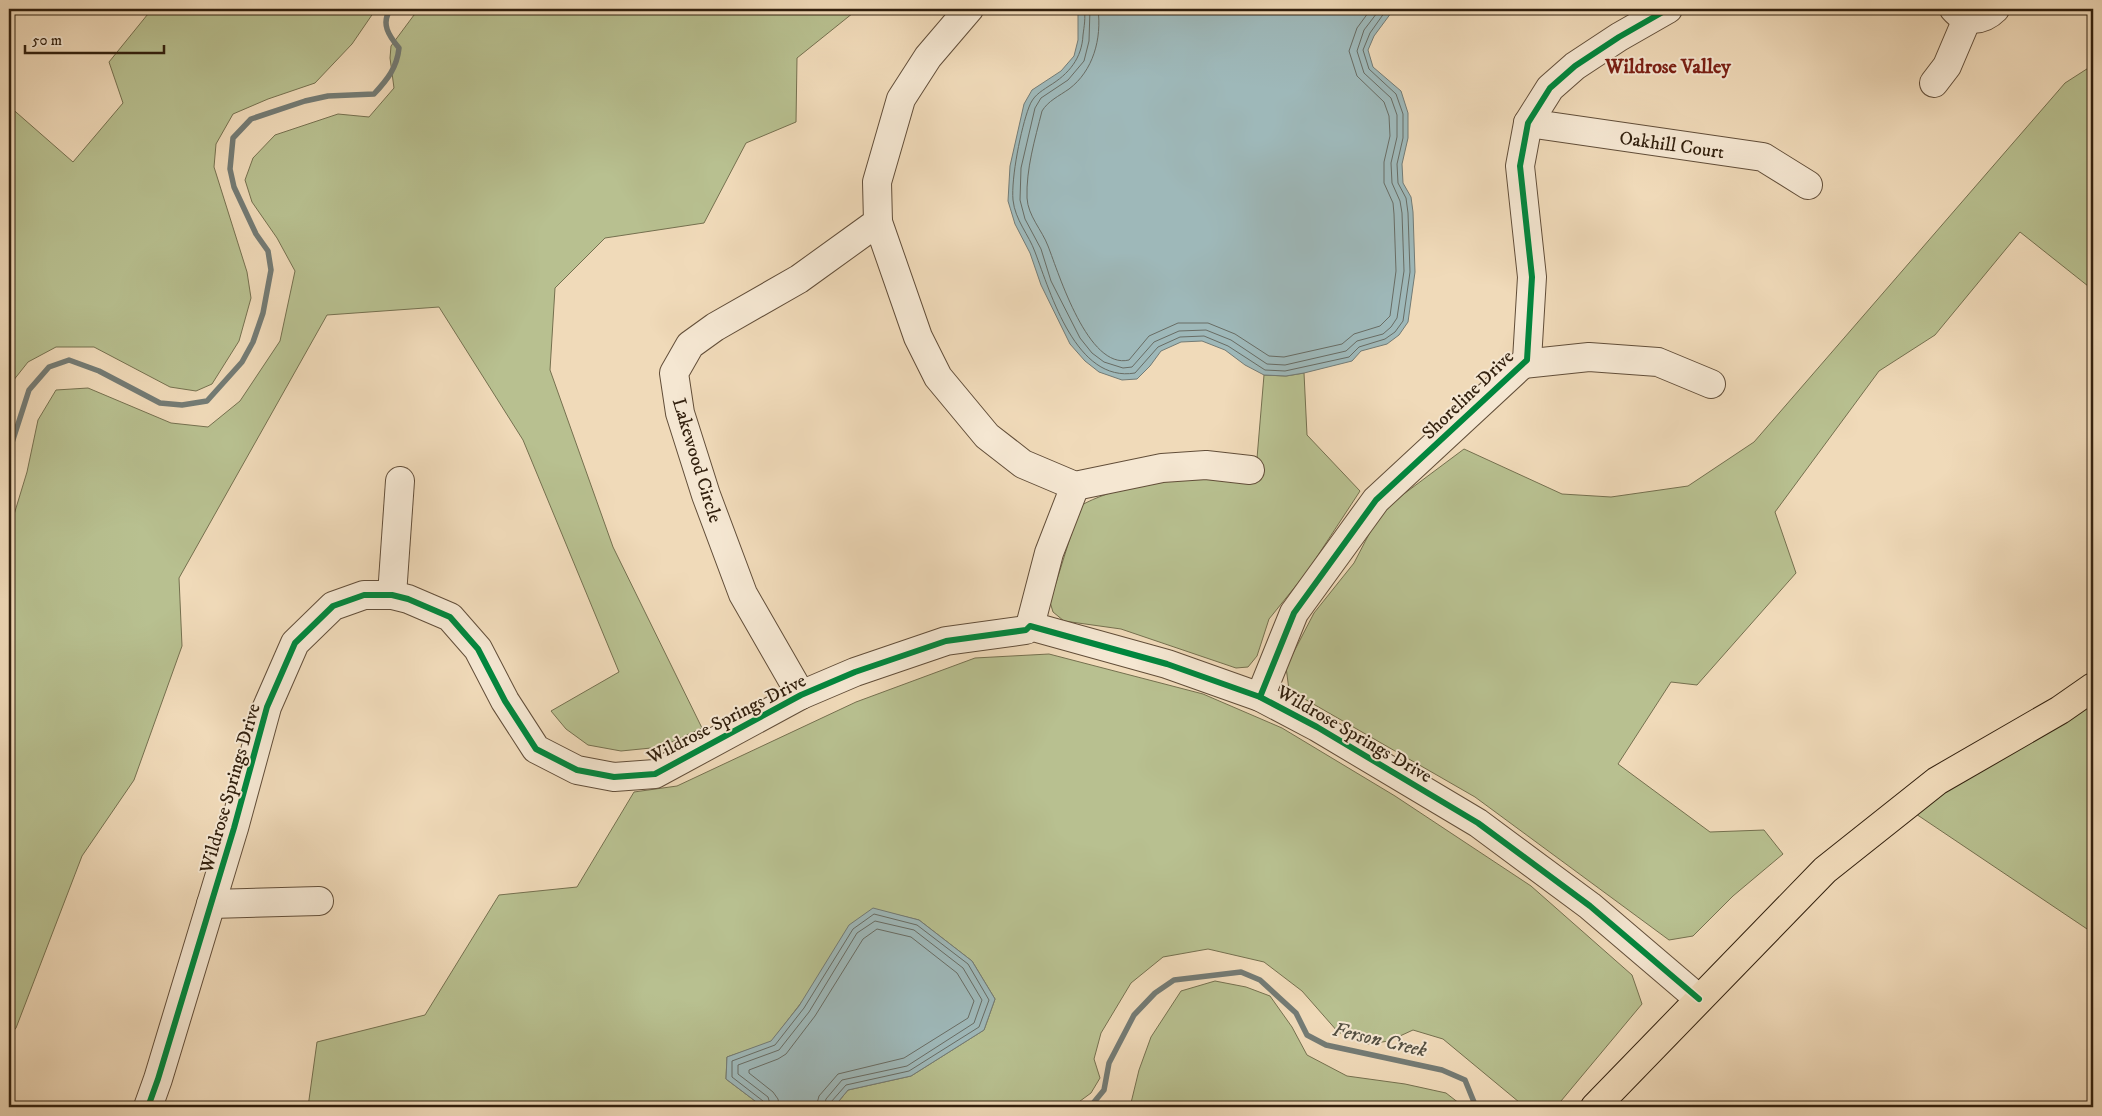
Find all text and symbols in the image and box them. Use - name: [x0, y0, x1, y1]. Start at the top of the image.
- scale bar: [25, 22, 164, 54]
- text: 50 m: [32, 31, 62, 50]
- district label: Wildrose Valley: [1604, 55, 1731, 80]
- street label: Oakhill Court: [1618, 127, 1726, 164]
- street label: Shoreline Drive: [1417, 345, 1519, 445]
- street label: Lakewood Circle: [667, 395, 726, 526]
- street label: Wildrose Springs Drive: [642, 669, 810, 770]
- street label: Wildrose Springs Drive: [1272, 680, 1436, 788]
- street label: Wildrose Springs Drive: [195, 701, 266, 877]
- water label: Ferson Creek: [1330, 1018, 1430, 1064]

